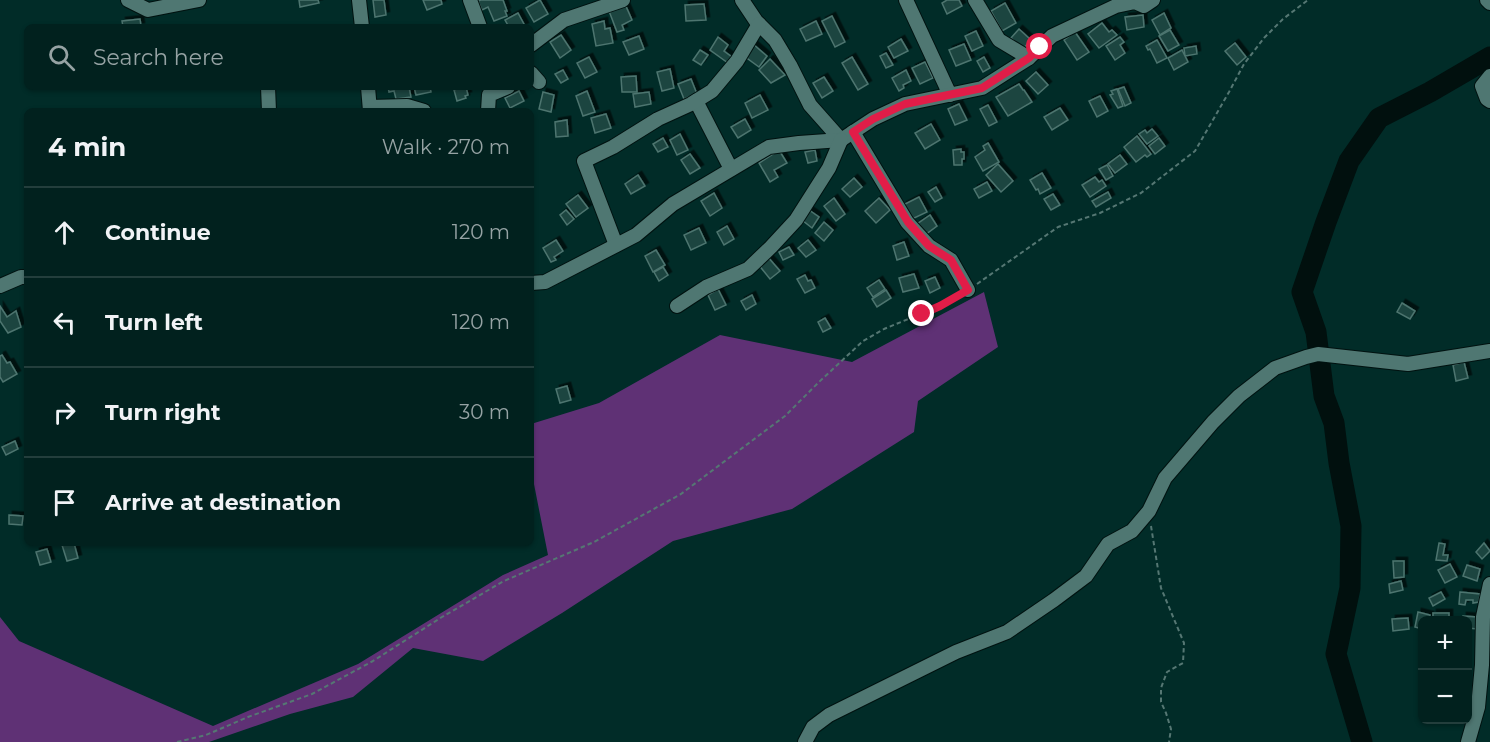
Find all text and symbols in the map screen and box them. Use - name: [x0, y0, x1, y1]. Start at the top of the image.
- search box: [24, 24, 534, 90]
- route start: [1026, 33, 1052, 59]
- icon: search: [45, 41, 78, 74]
- text: Search here: [93, 44, 224, 71]
- text: 4 min: [48, 131, 126, 163]
- text: Walk · 270 m: [382, 135, 510, 159]
- icon: ahead: [48, 216, 81, 249]
- text: Continue: [105, 219, 211, 246]
- text: 120 m: [452, 220, 510, 244]
- route end: [908, 300, 934, 326]
- icon: left: [48, 306, 81, 339]
- text: Turn left: [105, 309, 203, 336]
- text: 120 m: [452, 310, 510, 334]
- icon: right: [48, 396, 81, 429]
- text: Turn right: [105, 399, 220, 426]
- text: 30 m: [459, 400, 510, 424]
- icon: arrive: [48, 486, 81, 519]
- text: Arrive at destination: [105, 489, 341, 516]
- map controls: [1418, 616, 1472, 724]
- button: +: [1418, 616, 1472, 670]
- button: −: [1418, 670, 1472, 724]

